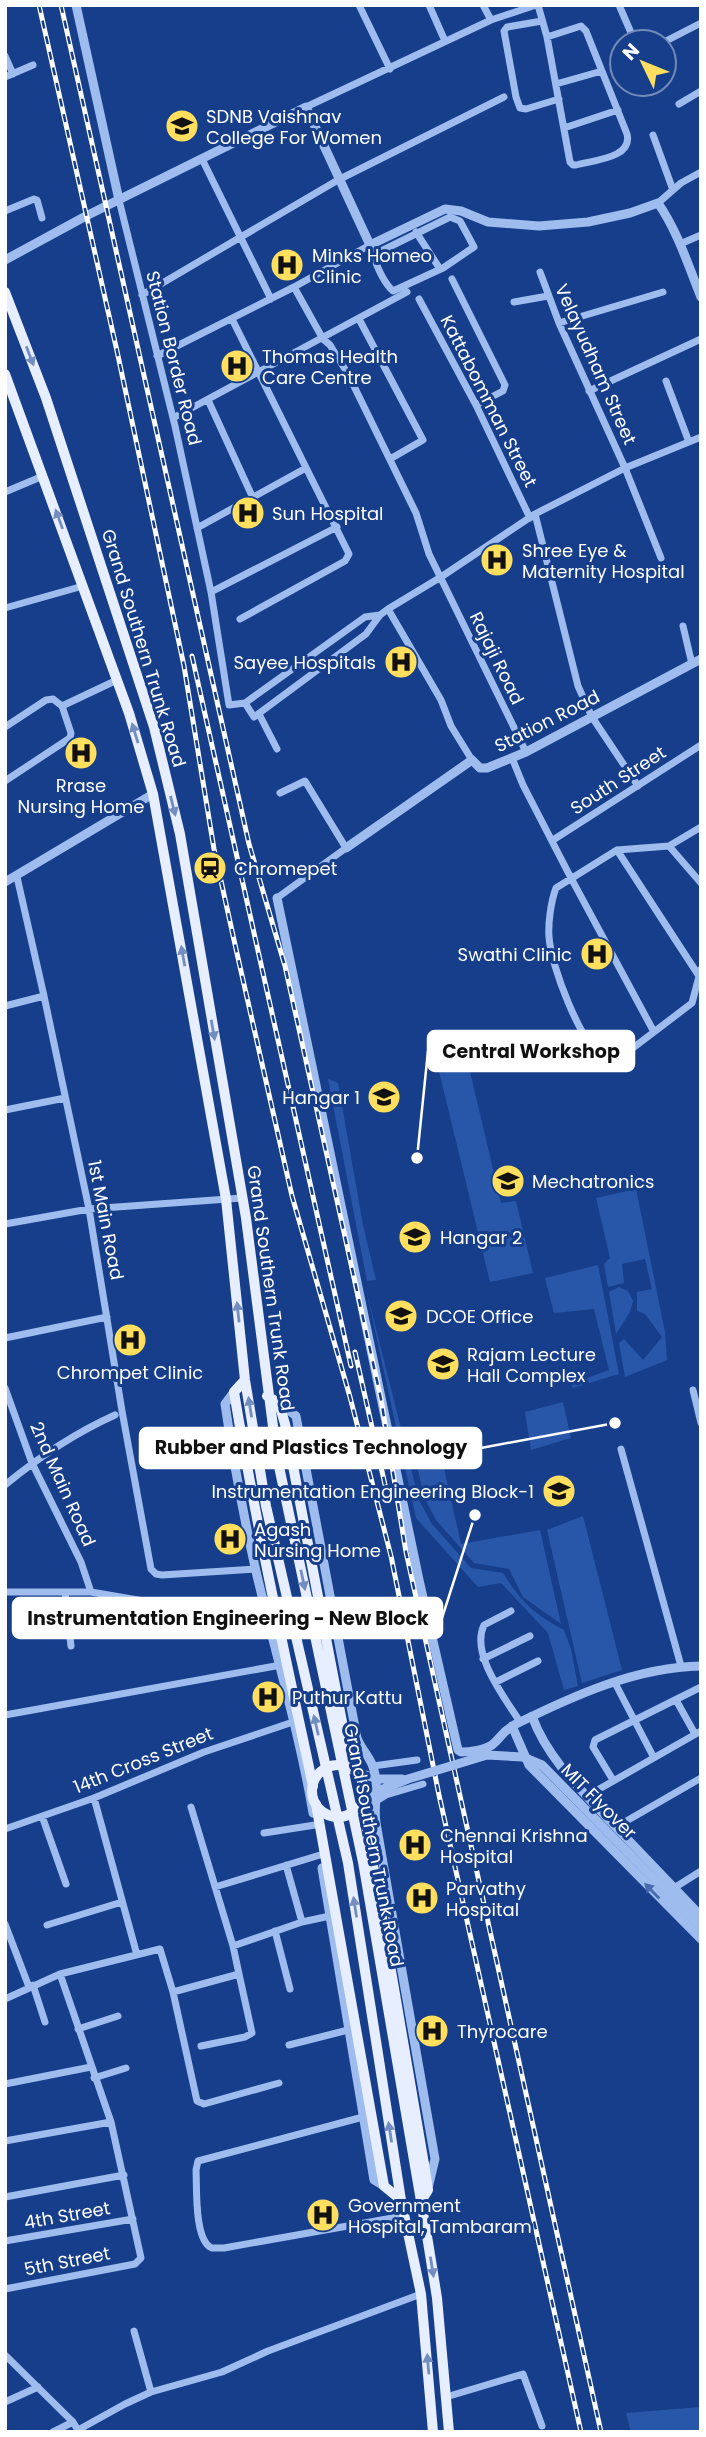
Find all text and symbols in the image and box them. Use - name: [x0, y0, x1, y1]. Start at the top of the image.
- north arrow: [608, 28, 678, 98]
- text: N: [616, 37, 646, 66]
- place label: SDNB Vaishnav College For Women: [206, 104, 382, 150]
- school or university icon: SDNB Vaishnav College For Women: [163, 107, 201, 145]
- place label: Minks Homeo Clinic: [312, 243, 432, 289]
- hospital icon: Minks Homeo Clinic: [268, 246, 306, 284]
- street label: Station Border Road: [140, 268, 208, 448]
- street label: Velayudham Street: [549, 280, 643, 448]
- street label: Kattabomman Street: [435, 311, 543, 491]
- place label: Thomas Health Care Centre: [262, 344, 398, 390]
- one-way arrow: [24, 346, 35, 367]
- hospital icon: Thomas Health Care Centre: [218, 347, 256, 385]
- hospital icon: Sun Hospital: [229, 494, 267, 532]
- place label: Sun Hospital: [272, 501, 384, 526]
- one-way arrow: [53, 509, 64, 530]
- street label: Grand Southern Trunk Road: [96, 526, 192, 770]
- place label: Shree Eye & Maternity Hospital: [522, 538, 685, 584]
- hospital icon: Shree Eye & Maternity Hospital: [478, 541, 516, 579]
- street label: Rajaji Road: [464, 607, 530, 709]
- hospital icon: Sayee Hospitals: [382, 643, 420, 681]
- place label: Sayee Hospitals: [233, 650, 376, 675]
- street label: Station Road: [490, 684, 604, 758]
- one-way arrow: [130, 723, 140, 744]
- hospital icon: Rrase Nursing Home: [62, 734, 100, 772]
- street label: South Street: [565, 740, 671, 820]
- place label: Rrase Nursing Home: [18, 773, 144, 819]
- one-way arrow: [168, 795, 179, 817]
- station icon: Chromepet: [191, 849, 229, 887]
- place label: Chromepet: [234, 856, 337, 881]
- hospital icon: Swathi Clinic: [578, 935, 616, 973]
- place label: Swathi Clinic: [458, 942, 572, 967]
- one-way arrow: [177, 945, 188, 967]
- one-way arrow: [208, 1019, 219, 1041]
- callout: Central Workshop: [428, 1031, 634, 1071]
- text: Central Workshop: [442, 1038, 620, 1065]
- school or university icon: Hangar 1: [365, 1078, 403, 1116]
- place label: Hangar 1: [282, 1085, 360, 1110]
- street label: 1st Main Road: [82, 1158, 130, 1282]
- school or university icon: Mechatronics: [489, 1162, 527, 1200]
- street label: Grand Southern Trunk Road: [241, 1164, 301, 1412]
- place label: Mechatronics: [532, 1169, 654, 1194]
- school or university icon: Hangar 2: [396, 1218, 434, 1256]
- place label: Hangar 2: [440, 1225, 522, 1250]
- school or university icon: DCOE Office: [382, 1297, 420, 1335]
- one-way arrow: [232, 1301, 243, 1323]
- place label: DCOE Office: [426, 1304, 533, 1329]
- hospital icon: Chrompet Clinic: [111, 1321, 149, 1359]
- place label: Rajam Lecture Hall Complex: [467, 1342, 596, 1388]
- school or university icon: Rajam Lecture Hall Complex: [424, 1345, 462, 1383]
- place label: Chrompet Clinic: [57, 1360, 203, 1385]
- one-way arrow: [244, 1395, 255, 1417]
- street label: 2nd Main Road: [24, 1418, 102, 1550]
- callout: Rubber and Plastics Technology: [140, 1428, 481, 1468]
- text: Rubber and Plastics Technology: [155, 1434, 468, 1461]
- school or university icon: Instrumentation Engineering Block-1: [540, 1472, 578, 1510]
- place label: Instrumentation Engineering Block-1: [211, 1479, 534, 1504]
- place label: Agash Nursing Home: [254, 1517, 381, 1563]
- hospital icon: Agash Nursing Home: [211, 1520, 249, 1558]
- one-way arrow: [297, 1569, 308, 1591]
- callout: Instrumentation Engineering - New Block: [13, 1598, 442, 1638]
- text: Instrumentation Engineering - New Block: [27, 1605, 429, 1632]
- hospital icon: Puthur Kattu: [249, 1678, 287, 1716]
- place label: Puthur Kattu: [292, 1685, 403, 1710]
- one-way arrow: [310, 1714, 321, 1736]
- street label: 14th Cross Street: [70, 1721, 216, 1799]
- street label: Grand Southern Trunk Road: [338, 1721, 410, 1969]
- street label: MIT Flyover: [556, 1758, 643, 1845]
- place label: Chennai Krishna Hospital: [440, 1823, 588, 1869]
- hospital icon: Chennai Krishna Hospital: [396, 1826, 434, 1864]
- place label: Parvathy Hospital: [446, 1876, 526, 1922]
- hospital icon: Parvathy Hospital: [403, 1879, 441, 1917]
- one-way arrow: [644, 1883, 660, 1899]
- one-way arrow: [349, 1896, 360, 1918]
- hospital icon: Thyrocare: [413, 2012, 451, 2050]
- place label: Thyrocare: [457, 2019, 548, 2044]
- one-way arrow: [384, 2121, 395, 2143]
- place label: Government Hospital, Tambaram: [348, 2193, 532, 2239]
- street label: 4th Street: [22, 2195, 112, 2235]
- hospital icon: Government Hospital, Tambaram: [304, 2196, 342, 2234]
- street label: 5th Street: [22, 2240, 112, 2282]
- one-way arrow: [427, 2256, 438, 2278]
- one-way arrow: [422, 2353, 433, 2375]

